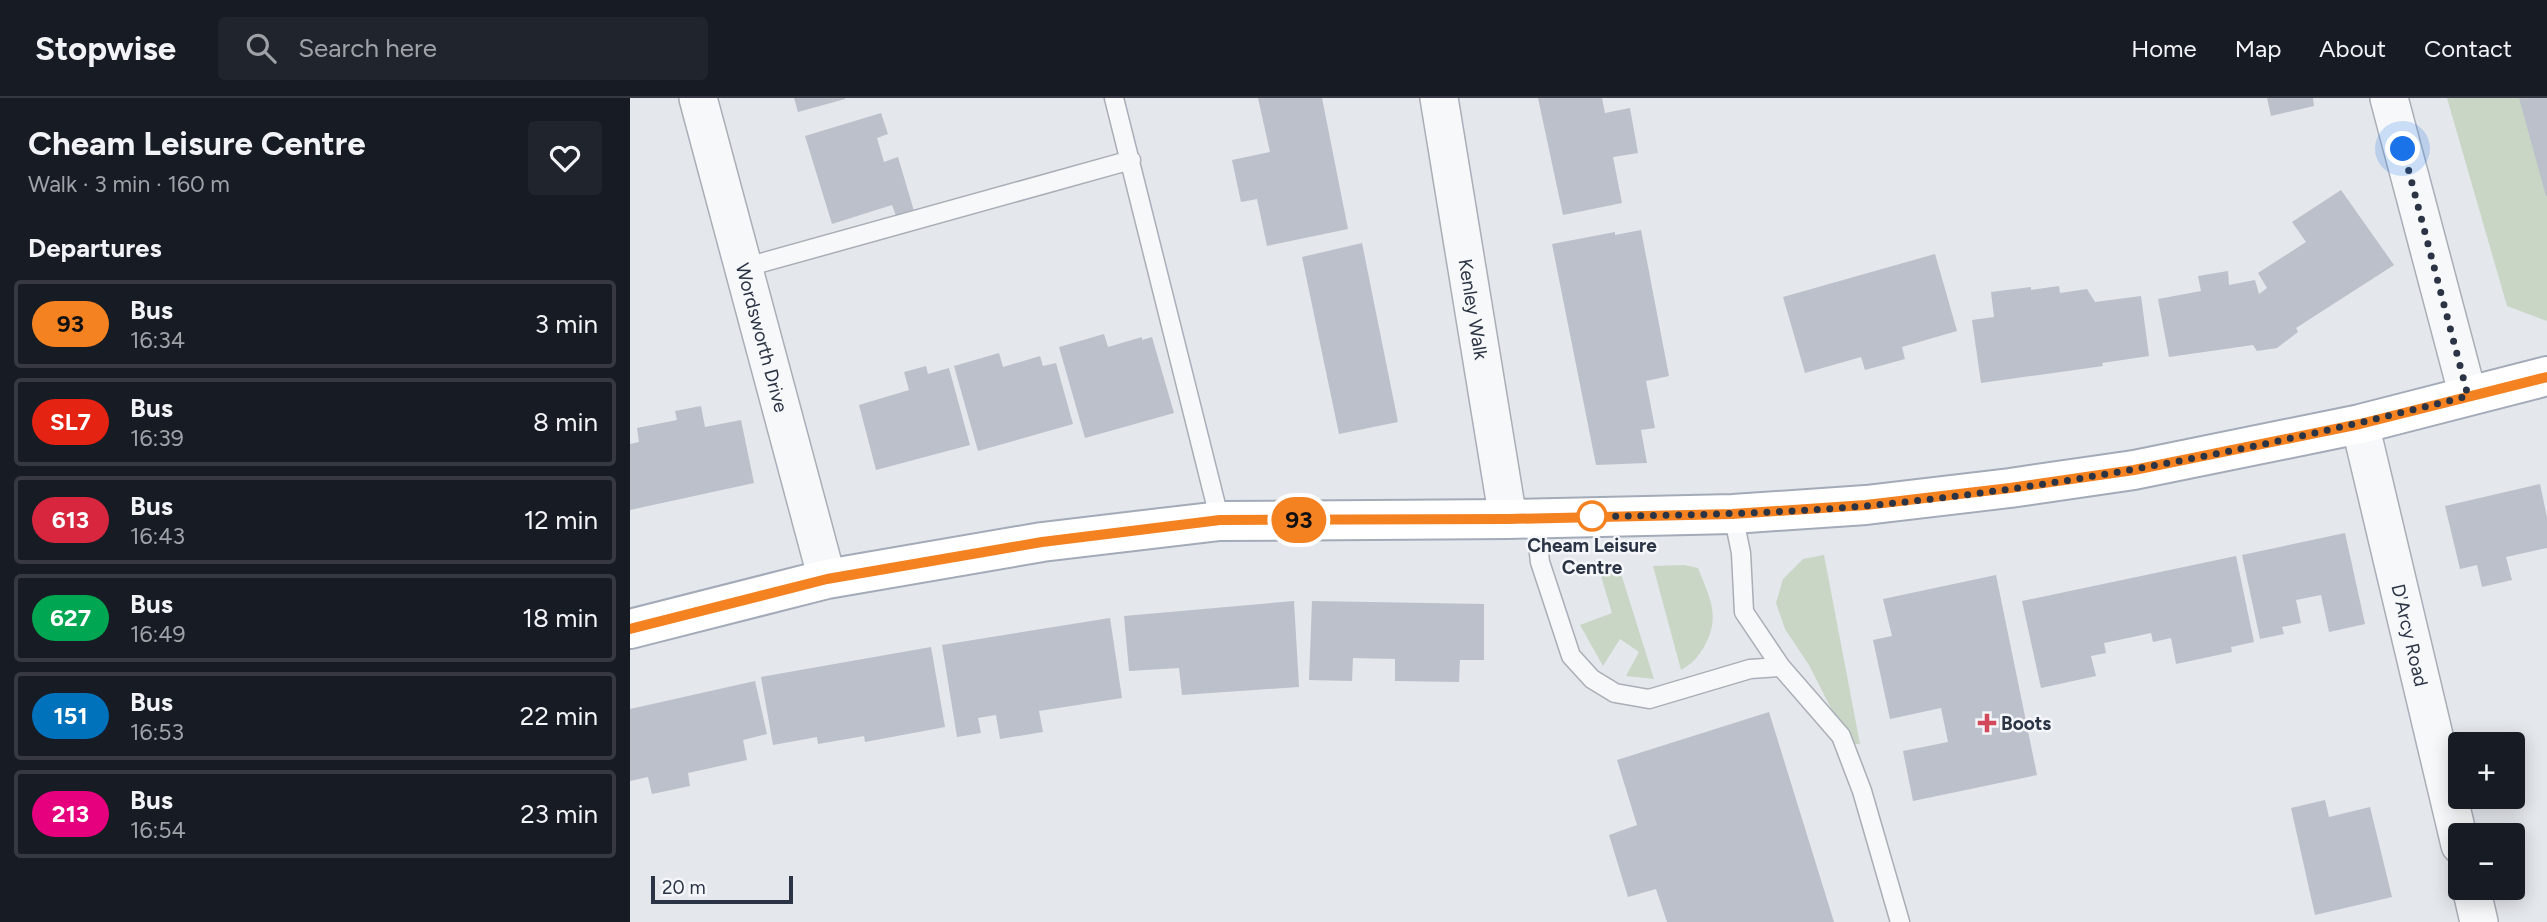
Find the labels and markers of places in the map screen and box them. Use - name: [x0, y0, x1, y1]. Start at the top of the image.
- marker: Cheam Leisure Centre: [1577, 501, 1607, 531]
- place label: Cheam Leisure Centre: [1527, 534, 1657, 579]
- place label: Boots: [2001, 712, 2051, 735]
- marker: Boots: [1979, 715, 1995, 731]

